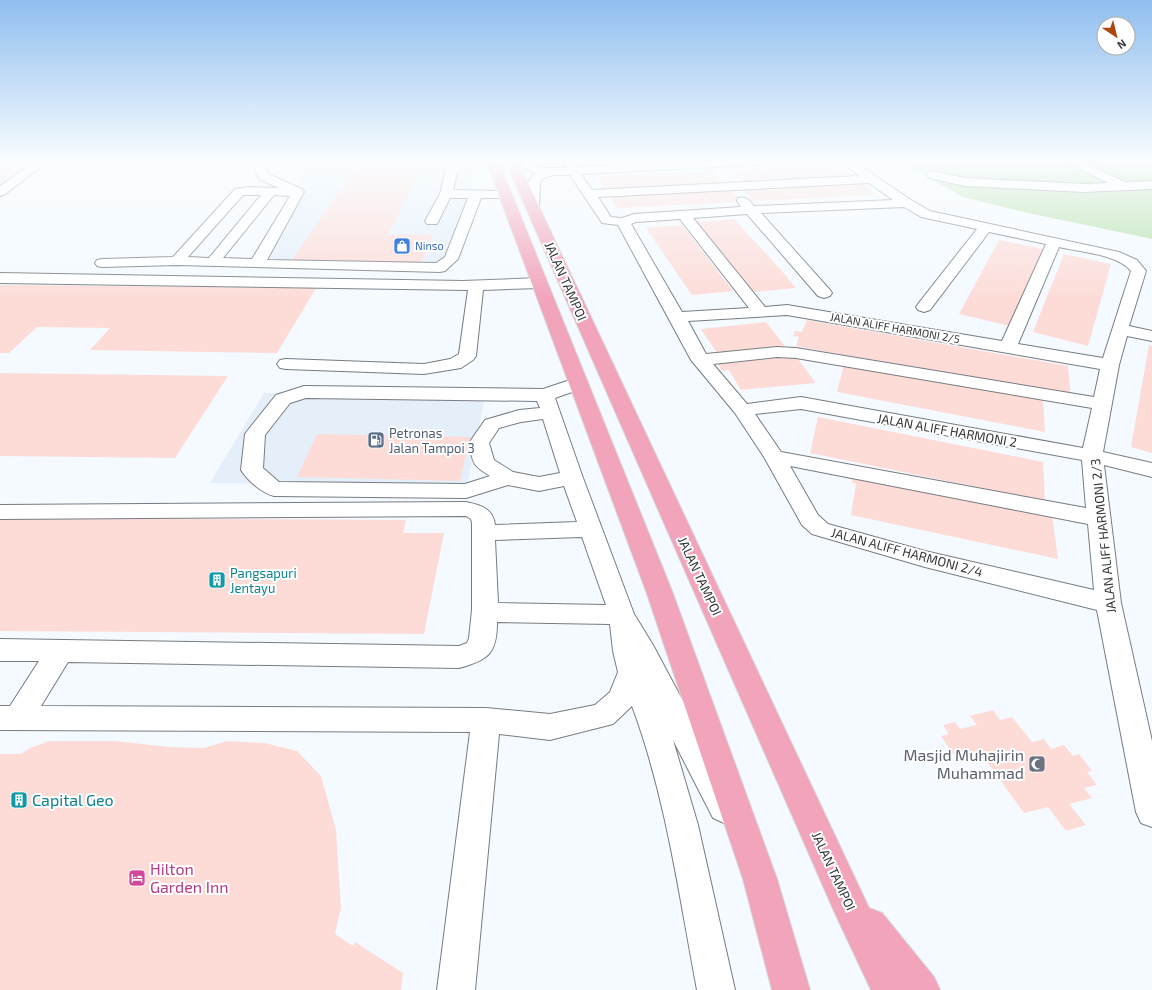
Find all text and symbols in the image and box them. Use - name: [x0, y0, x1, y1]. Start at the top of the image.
- north arrow: [1096, 16, 1136, 56]
- text: N: [1115, 37, 1129, 52]
- shop icon: Ninso: [392, 236, 412, 256]
- place label: Ninso: [415, 239, 444, 252]
- street label: JALAN TAMPOI: [541, 239, 591, 323]
- street label: JALAN ALIFF HARMONI 2/5: [829, 310, 961, 345]
- street label: JALAN ALIFF HARMONI 2: [876, 410, 1018, 450]
- place label: Petronas Jalan Tampoi 3: [389, 425, 475, 456]
- fuel station icon: Petronas Jalan Tampoi 3: [366, 430, 386, 450]
- street label: JALAN ALIFF HARMONI 2/3: [1087, 458, 1119, 614]
- street label: JALAN ALIFF HARMONI 2/4: [829, 524, 985, 580]
- street label: JALAN TAMPOI: [675, 534, 725, 618]
- place label: Pangsapuri Jentayu: [230, 565, 297, 596]
- building icon: Pangsapuri Jentayu: [207, 570, 227, 590]
- place label: Masjid Muhajirin Muhammad: [903, 745, 1024, 782]
- mosque icon: Masjid Muhajirin Muhammad: [1027, 754, 1047, 774]
- building icon: Capital Geo: [9, 790, 29, 810]
- place label: Capital Geo: [32, 790, 114, 809]
- street label: JALAN TAMPOI: [809, 829, 859, 913]
- place label: Hilton Garden Inn: [150, 859, 229, 896]
- hotel icon: Hilton Garden Inn: [127, 868, 147, 888]

